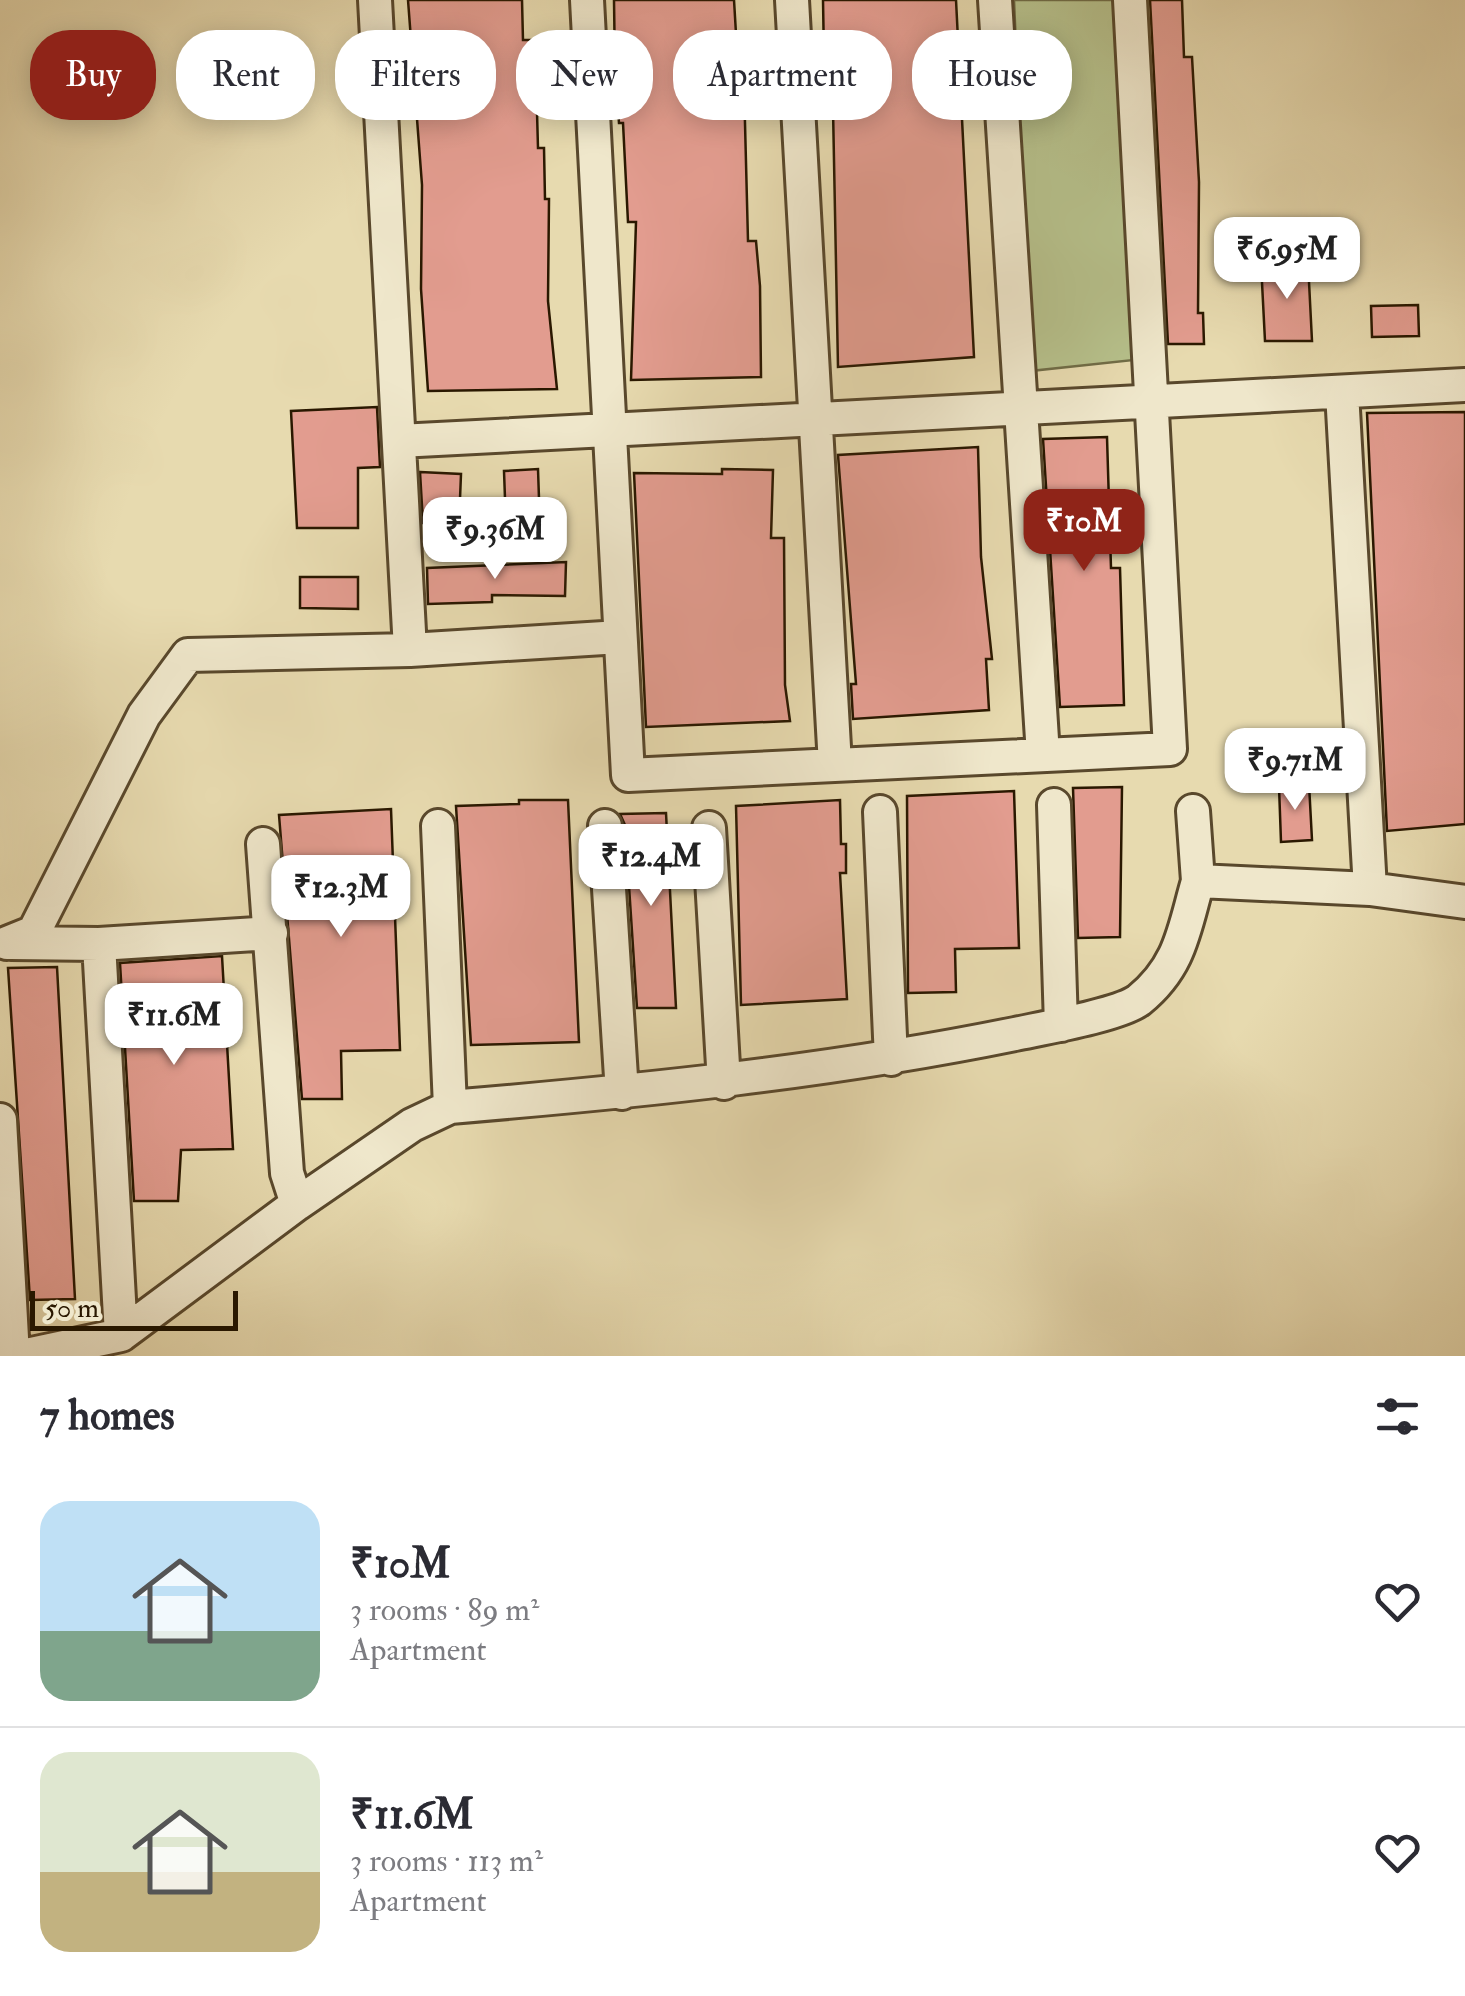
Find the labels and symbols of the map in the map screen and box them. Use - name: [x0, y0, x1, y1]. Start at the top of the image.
- pin: ₹6.95M: [1206, 217, 1368, 302]
- pin: ₹10M: [1025, 489, 1143, 574]
- pin: ₹9.36M: [414, 497, 576, 582]
- pin: ₹9.71M: [1214, 728, 1376, 813]
- pin: ₹12.4M: [570, 824, 732, 909]
- pin: ₹12.3M: [260, 855, 422, 940]
- pin: ₹11.6M: [93, 983, 255, 1068]
- scale bar: [30, 1286, 238, 1330]

